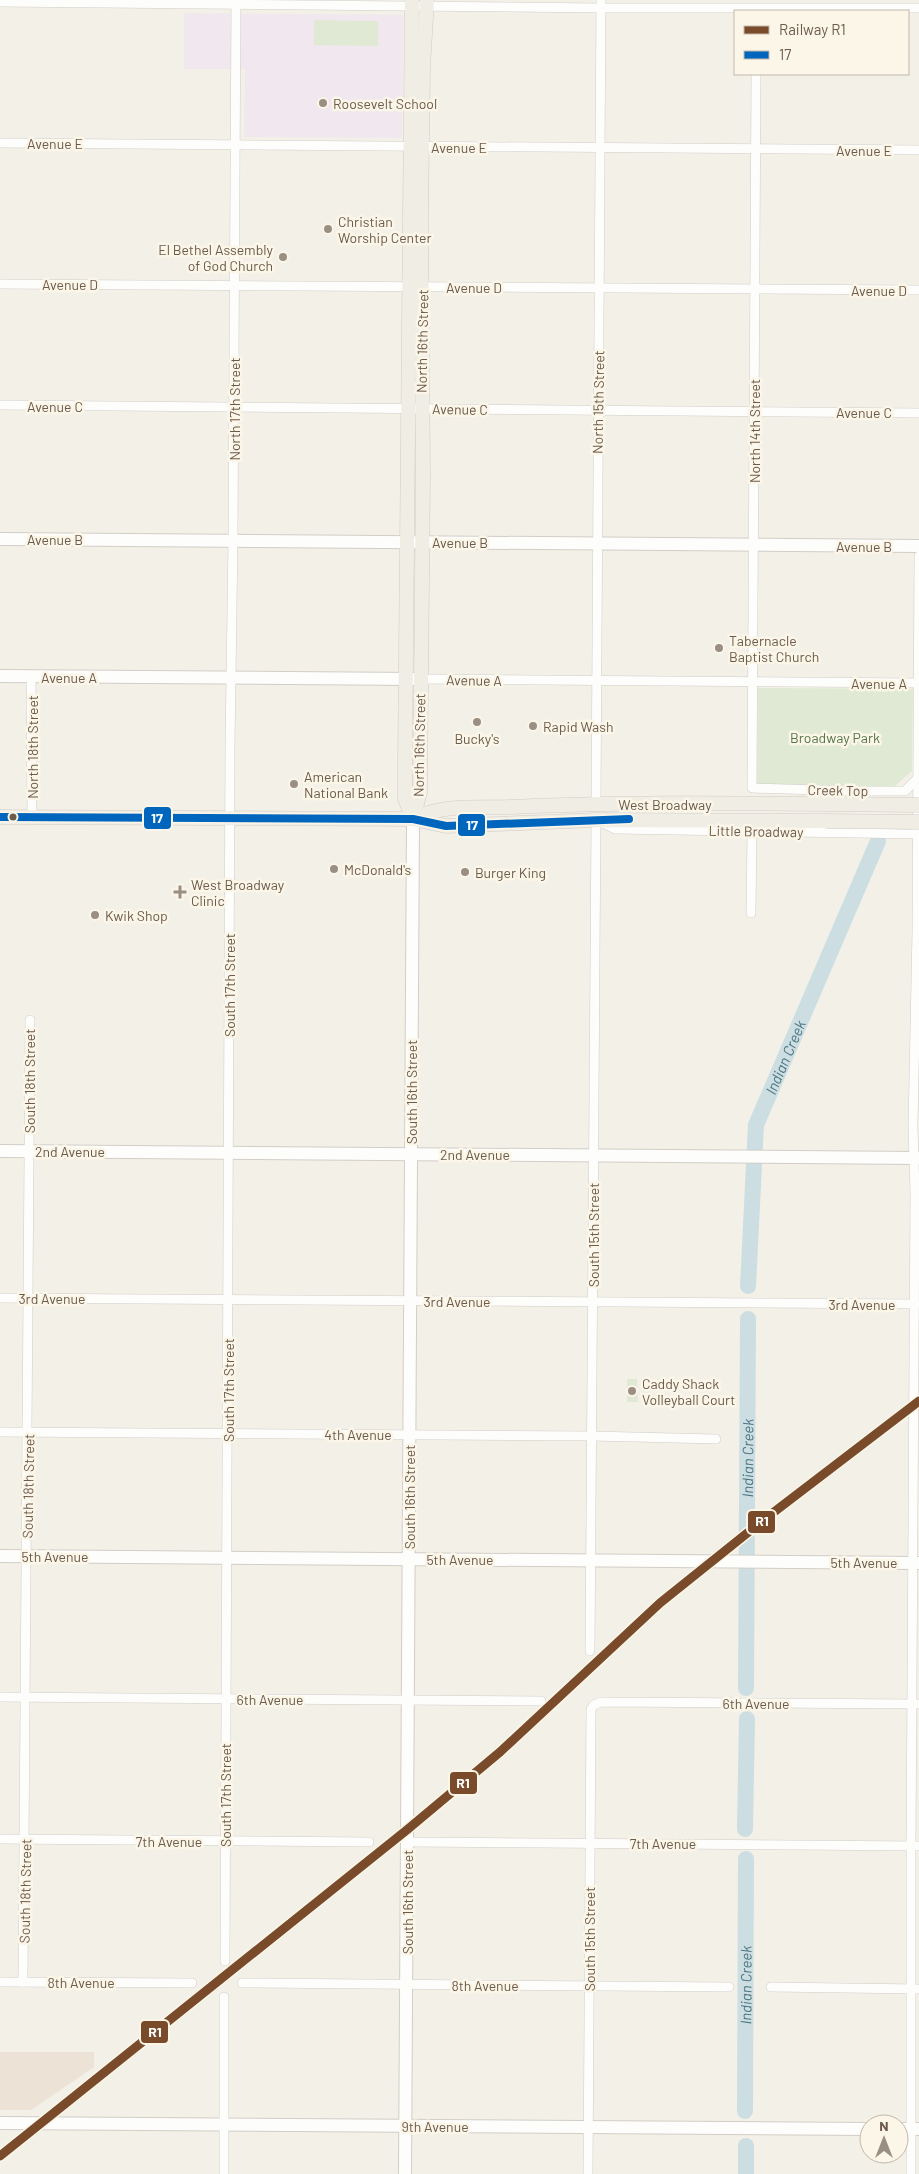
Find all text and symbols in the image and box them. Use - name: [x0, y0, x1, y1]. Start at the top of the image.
- legend: [734, 10, 909, 75]
- text: Railway R1: [779, 20, 846, 38]
- text: 17: [779, 45, 791, 63]
- place label: Roosevelt School: [333, 95, 437, 112]
- marker: Roosevelt School: [317, 97, 329, 109]
- street label: Avenue E: [27, 135, 83, 152]
- street label: Avenue E: [431, 139, 487, 156]
- street label: Avenue E: [836, 142, 892, 159]
- place label: Christian Worship Center: [338, 213, 432, 246]
- marker: Christian Worship Center: [322, 223, 334, 235]
- place label: El Bethel Assembly of God Church: [158, 241, 274, 274]
- marker: El Bethel Assembly of God Church: [277, 251, 289, 263]
- street label: Avenue D: [42, 276, 98, 293]
- street label: Avenue D: [446, 279, 502, 296]
- street label: Avenue D: [851, 282, 907, 299]
- street label: North 16th Street: [413, 289, 431, 393]
- street label: North 15th Street: [589, 350, 607, 454]
- street label: North 17th Street: [226, 357, 243, 461]
- street label: North 14th Street: [746, 379, 763, 483]
- street label: Avenue C: [27, 398, 83, 415]
- street label: Avenue C: [432, 400, 488, 418]
- street label: Avenue C: [836, 404, 892, 421]
- street label: Avenue B: [27, 531, 83, 548]
- street label: Avenue B: [432, 534, 488, 551]
- street label: Avenue B: [836, 538, 892, 555]
- place label: Tabernacle Baptist Church: [729, 632, 819, 665]
- marker: Tabernacle Baptist Church: [713, 642, 725, 654]
- street label: Avenue A: [41, 669, 97, 686]
- street label: Avenue A: [446, 671, 503, 689]
- street label: Avenue A: [851, 675, 907, 692]
- street label: North 16th Street: [410, 693, 428, 797]
- street label: North 18th Street: [24, 695, 41, 799]
- marker: Bucky's: [471, 716, 483, 728]
- place label: Rapid Wash: [543, 718, 614, 735]
- marker: Rapid Wash: [527, 720, 539, 732]
- park label: Broadway Park: [790, 729, 880, 746]
- place label: Bucky's: [454, 730, 500, 747]
- place label: American National Bank: [304, 768, 388, 801]
- marker: American National Bank: [288, 778, 300, 790]
- street label: Creek Top: [808, 781, 868, 799]
- street label: West Broadway: [618, 796, 712, 813]
- line badge: 17: [143, 806, 172, 830]
- text: 17: [151, 809, 163, 826]
- unlabelled marker: [8, 812, 18, 822]
- line badge: 17: [457, 813, 486, 837]
- text: 17: [466, 816, 478, 833]
- street label: Little Broadway: [708, 822, 804, 840]
- place label: McDonald's: [344, 861, 412, 878]
- marker: McDonald's: [328, 863, 340, 875]
- place label: Burger King: [475, 864, 546, 881]
- marker: Burger King: [459, 866, 471, 878]
- place label: West Broadway Clinic: [191, 876, 285, 909]
- marker: West Broadway Clinic: [173, 885, 187, 899]
- place label: Kwik Shop: [105, 907, 168, 924]
- marker: Kwik Shop: [89, 909, 101, 921]
- street label: South 17th Street: [221, 933, 238, 1037]
- water label: Indian Creek: [761, 1017, 809, 1097]
- street label: South 18th Street: [21, 1029, 38, 1133]
- street label: South 16th Street: [403, 1040, 420, 1144]
- street label: 2nd Avenue: [35, 1143, 105, 1160]
- street label: 2nd Avenue: [440, 1146, 510, 1163]
- street label: South 15th Street: [585, 1183, 602, 1287]
- street label: 3rd Avenue: [18, 1290, 86, 1307]
- street label: 3rd Avenue: [423, 1293, 491, 1310]
- street label: 3rd Avenue: [828, 1296, 896, 1313]
- street label: South 17th Street: [220, 1338, 237, 1442]
- place label: Caddy Shack Volleyball Court: [642, 1375, 735, 1408]
- marker: Caddy Shack Volleyball Court: [626, 1385, 638, 1397]
- water label: Indian Creek: [738, 1418, 756, 1497]
- street label: 4th Avenue: [324, 1426, 392, 1443]
- street label: South 18th Street: [19, 1434, 37, 1538]
- street label: South 16th Street: [401, 1445, 418, 1549]
- line badge: R1: [747, 1510, 776, 1534]
- text: R1: [755, 1512, 769, 1529]
- street label: 5th Avenue: [21, 1548, 89, 1565]
- street label: 5th Avenue: [426, 1551, 494, 1568]
- street label: 5th Avenue: [830, 1554, 898, 1571]
- street label: 6th Avenue: [236, 1691, 304, 1708]
- street label: 6th Avenue: [722, 1695, 790, 1712]
- street label: South 17th Street: [217, 1743, 234, 1847]
- line badge: R1: [449, 1771, 478, 1795]
- text: R1: [456, 1774, 470, 1791]
- street label: 7th Avenue: [136, 1833, 202, 1850]
- street label: 7th Avenue: [630, 1835, 696, 1852]
- street label: South 18th Street: [16, 1839, 34, 1943]
- street label: South 16th Street: [399, 1850, 416, 1954]
- street label: South 15th Street: [581, 1887, 598, 1991]
- water label: Indian Creek: [736, 1945, 755, 2024]
- street label: 8th Avenue: [47, 1974, 115, 1991]
- street label: 8th Avenue: [451, 1977, 519, 1994]
- line badge: R1: [140, 2020, 169, 2044]
- text: R1: [148, 2023, 162, 2040]
- north arrow: [859, 2114, 909, 2164]
- text: N: [879, 2117, 889, 2134]
- street label: 9th Avenue: [401, 2118, 469, 2135]

